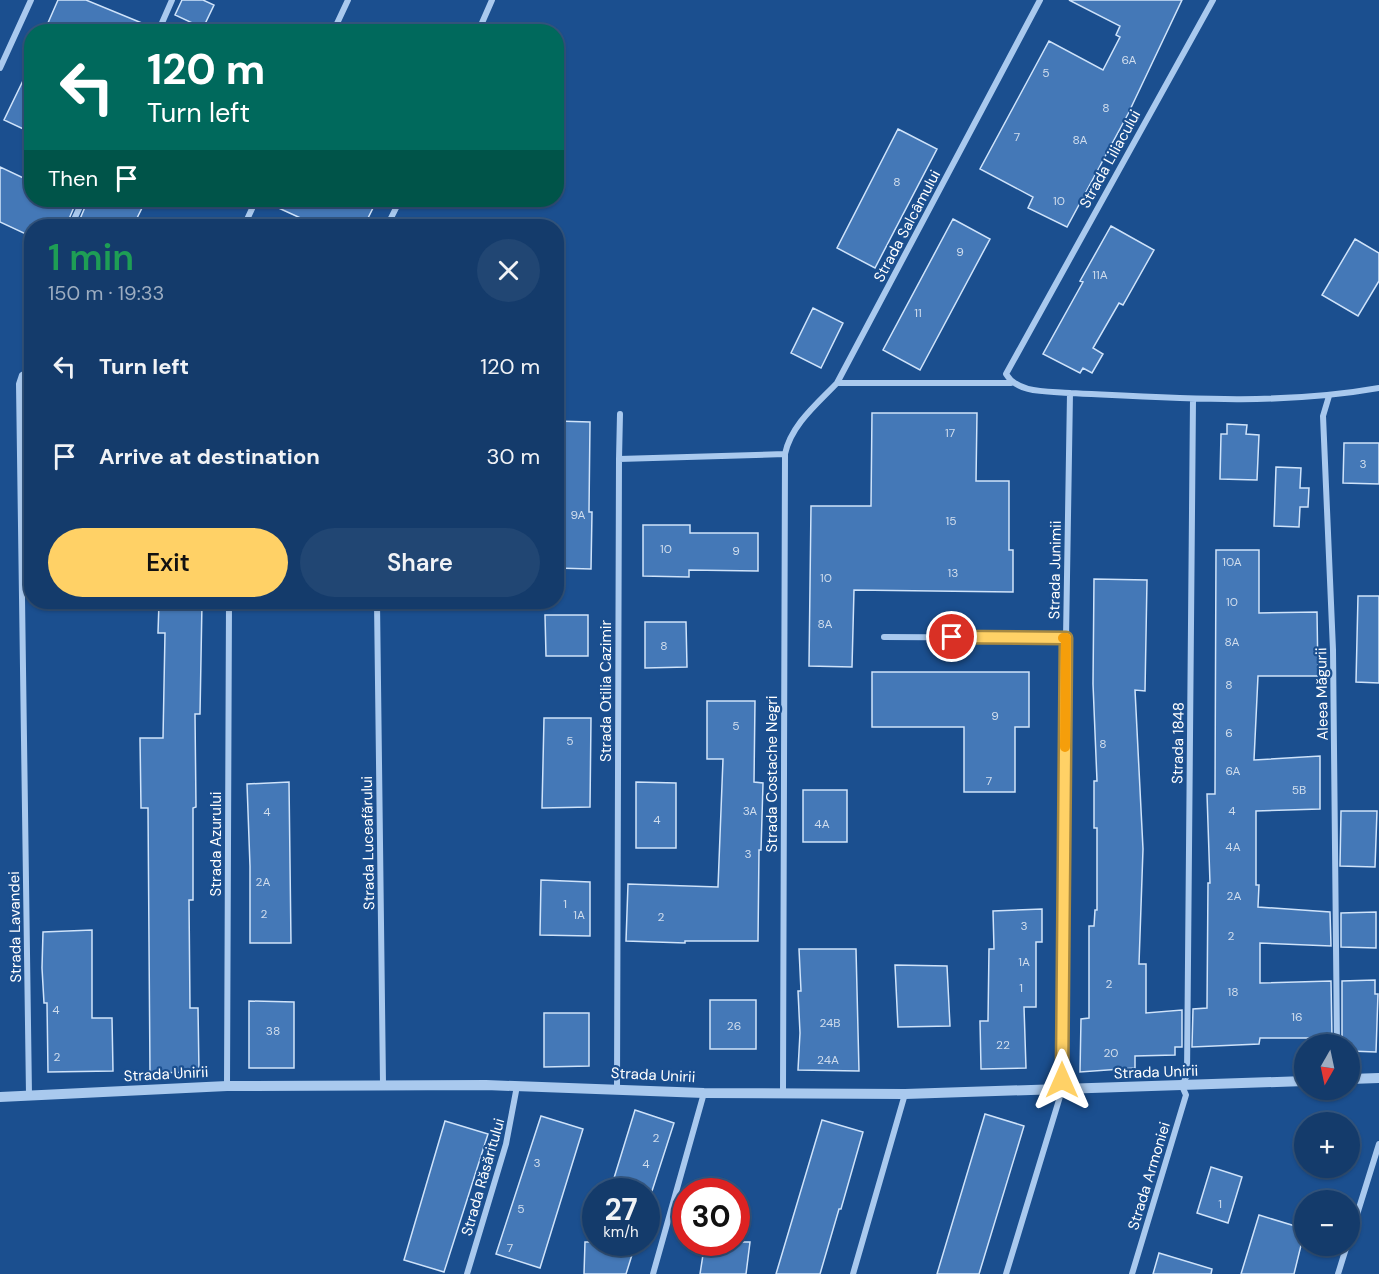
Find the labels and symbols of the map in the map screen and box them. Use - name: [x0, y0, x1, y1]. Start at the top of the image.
- house number: 6A: [1121, 52, 1137, 68]
- house number: 5: [1042, 65, 1050, 81]
- house number: 8: [1102, 100, 1110, 116]
- street label: Strada Liliacului: [1075, 106, 1145, 212]
- house number: 7: [1014, 129, 1020, 145]
- house number: 8A: [1073, 132, 1087, 148]
- street label: Strada Salcâmului: [869, 166, 945, 286]
- house number: 8: [893, 174, 901, 190]
- house number: 10: [1053, 193, 1065, 209]
- house number: 9: [956, 244, 964, 260]
- house number: 11A: [1092, 267, 1108, 283]
- house number: 11: [914, 305, 922, 321]
- house number: 17: [945, 425, 955, 441]
- house number: 3: [1359, 456, 1367, 472]
- house number: 9A: [571, 507, 585, 523]
- house number: 15: [945, 513, 957, 529]
- street label: Strada Junimii: [1044, 520, 1066, 620]
- house number: 10: [660, 541, 672, 557]
- house number: 9: [732, 543, 740, 559]
- house number: 10A: [1222, 554, 1242, 570]
- house number: 13: [948, 565, 958, 581]
- house number: 10: [820, 570, 832, 586]
- house number: 10: [1226, 594, 1238, 610]
- pin: [926, 611, 977, 662]
- house number: 8A: [818, 616, 832, 632]
- street label: Strada Otilia Cazimir: [596, 620, 616, 762]
- house number: 8A: [1225, 634, 1239, 650]
- house number: 8: [660, 638, 668, 654]
- street label: Aleea Măgurii: [1311, 647, 1333, 741]
- house number: 8: [1225, 677, 1233, 693]
- street label: Strada Costache Negri: [762, 696, 782, 852]
- street label: Strada 1848: [1167, 702, 1189, 784]
- house number: 9: [991, 708, 999, 724]
- house number: 5: [732, 718, 740, 734]
- house number: 6: [1225, 725, 1233, 741]
- house number: 5: [566, 733, 574, 749]
- house number: 8: [1099, 736, 1107, 752]
- house number: 6A: [1225, 763, 1241, 779]
- house number: 7: [986, 773, 992, 789]
- street label: Strada Luceafǎrului: [357, 776, 379, 910]
- house number: 5B: [1292, 782, 1306, 798]
- street label: Strada Azurului: [206, 792, 226, 896]
- house number: 3A: [743, 803, 757, 819]
- house number: 4: [1228, 803, 1236, 819]
- house number: 4: [263, 804, 271, 820]
- house number: 4: [653, 812, 661, 828]
- house number: 4A: [814, 816, 830, 832]
- house number: 4A: [1225, 839, 1241, 855]
- house number: 3: [744, 846, 752, 862]
- street label: Strada Lavandei: [4, 871, 26, 983]
- house number: 2A: [256, 874, 270, 890]
- house number: 2A: [1227, 888, 1241, 904]
- house number: 1: [563, 896, 567, 912]
- house number: 2: [261, 906, 268, 922]
- house number: 1A: [573, 907, 585, 923]
- house number: 2: [658, 909, 665, 925]
- house number: 3: [1020, 918, 1028, 934]
- house number: 2: [1228, 928, 1235, 944]
- house number: 1A: [1018, 954, 1030, 970]
- house number: 2: [1106, 976, 1113, 992]
- house number: 1: [1019, 980, 1023, 996]
- house number: 18: [1227, 984, 1239, 1000]
- house number: 4: [52, 1002, 60, 1018]
- house number: 16: [1291, 1009, 1303, 1025]
- house number: 24B: [819, 1015, 841, 1031]
- house number: 26: [727, 1018, 741, 1034]
- house number: 38: [266, 1023, 280, 1039]
- north arrow: [1294, 1034, 1360, 1100]
- house number: 22: [996, 1037, 1010, 1053]
- house number: 20: [1103, 1045, 1119, 1061]
- position arrow: [1030, 1048, 1094, 1112]
- house number: 2: [54, 1049, 61, 1065]
- house number: 24A: [817, 1052, 839, 1068]
- street label: Strada Unirii: [1113, 1061, 1199, 1083]
- street label: Strada Unirii: [123, 1062, 209, 1086]
- street label: Strada Unirii: [610, 1063, 696, 1087]
- street label: Strada Răsăritului: [457, 1116, 509, 1238]
- street label: Strada Armoniei: [1123, 1120, 1175, 1232]
- house number: 2: [653, 1130, 660, 1146]
- house number: 3: [533, 1155, 541, 1171]
- house number: 4: [642, 1156, 650, 1172]
- speed limit sign: 30: [672, 1178, 750, 1256]
- house number: 1: [1218, 1196, 1222, 1212]
- house number: 5: [517, 1201, 525, 1217]
- house number: 7: [507, 1240, 513, 1256]

